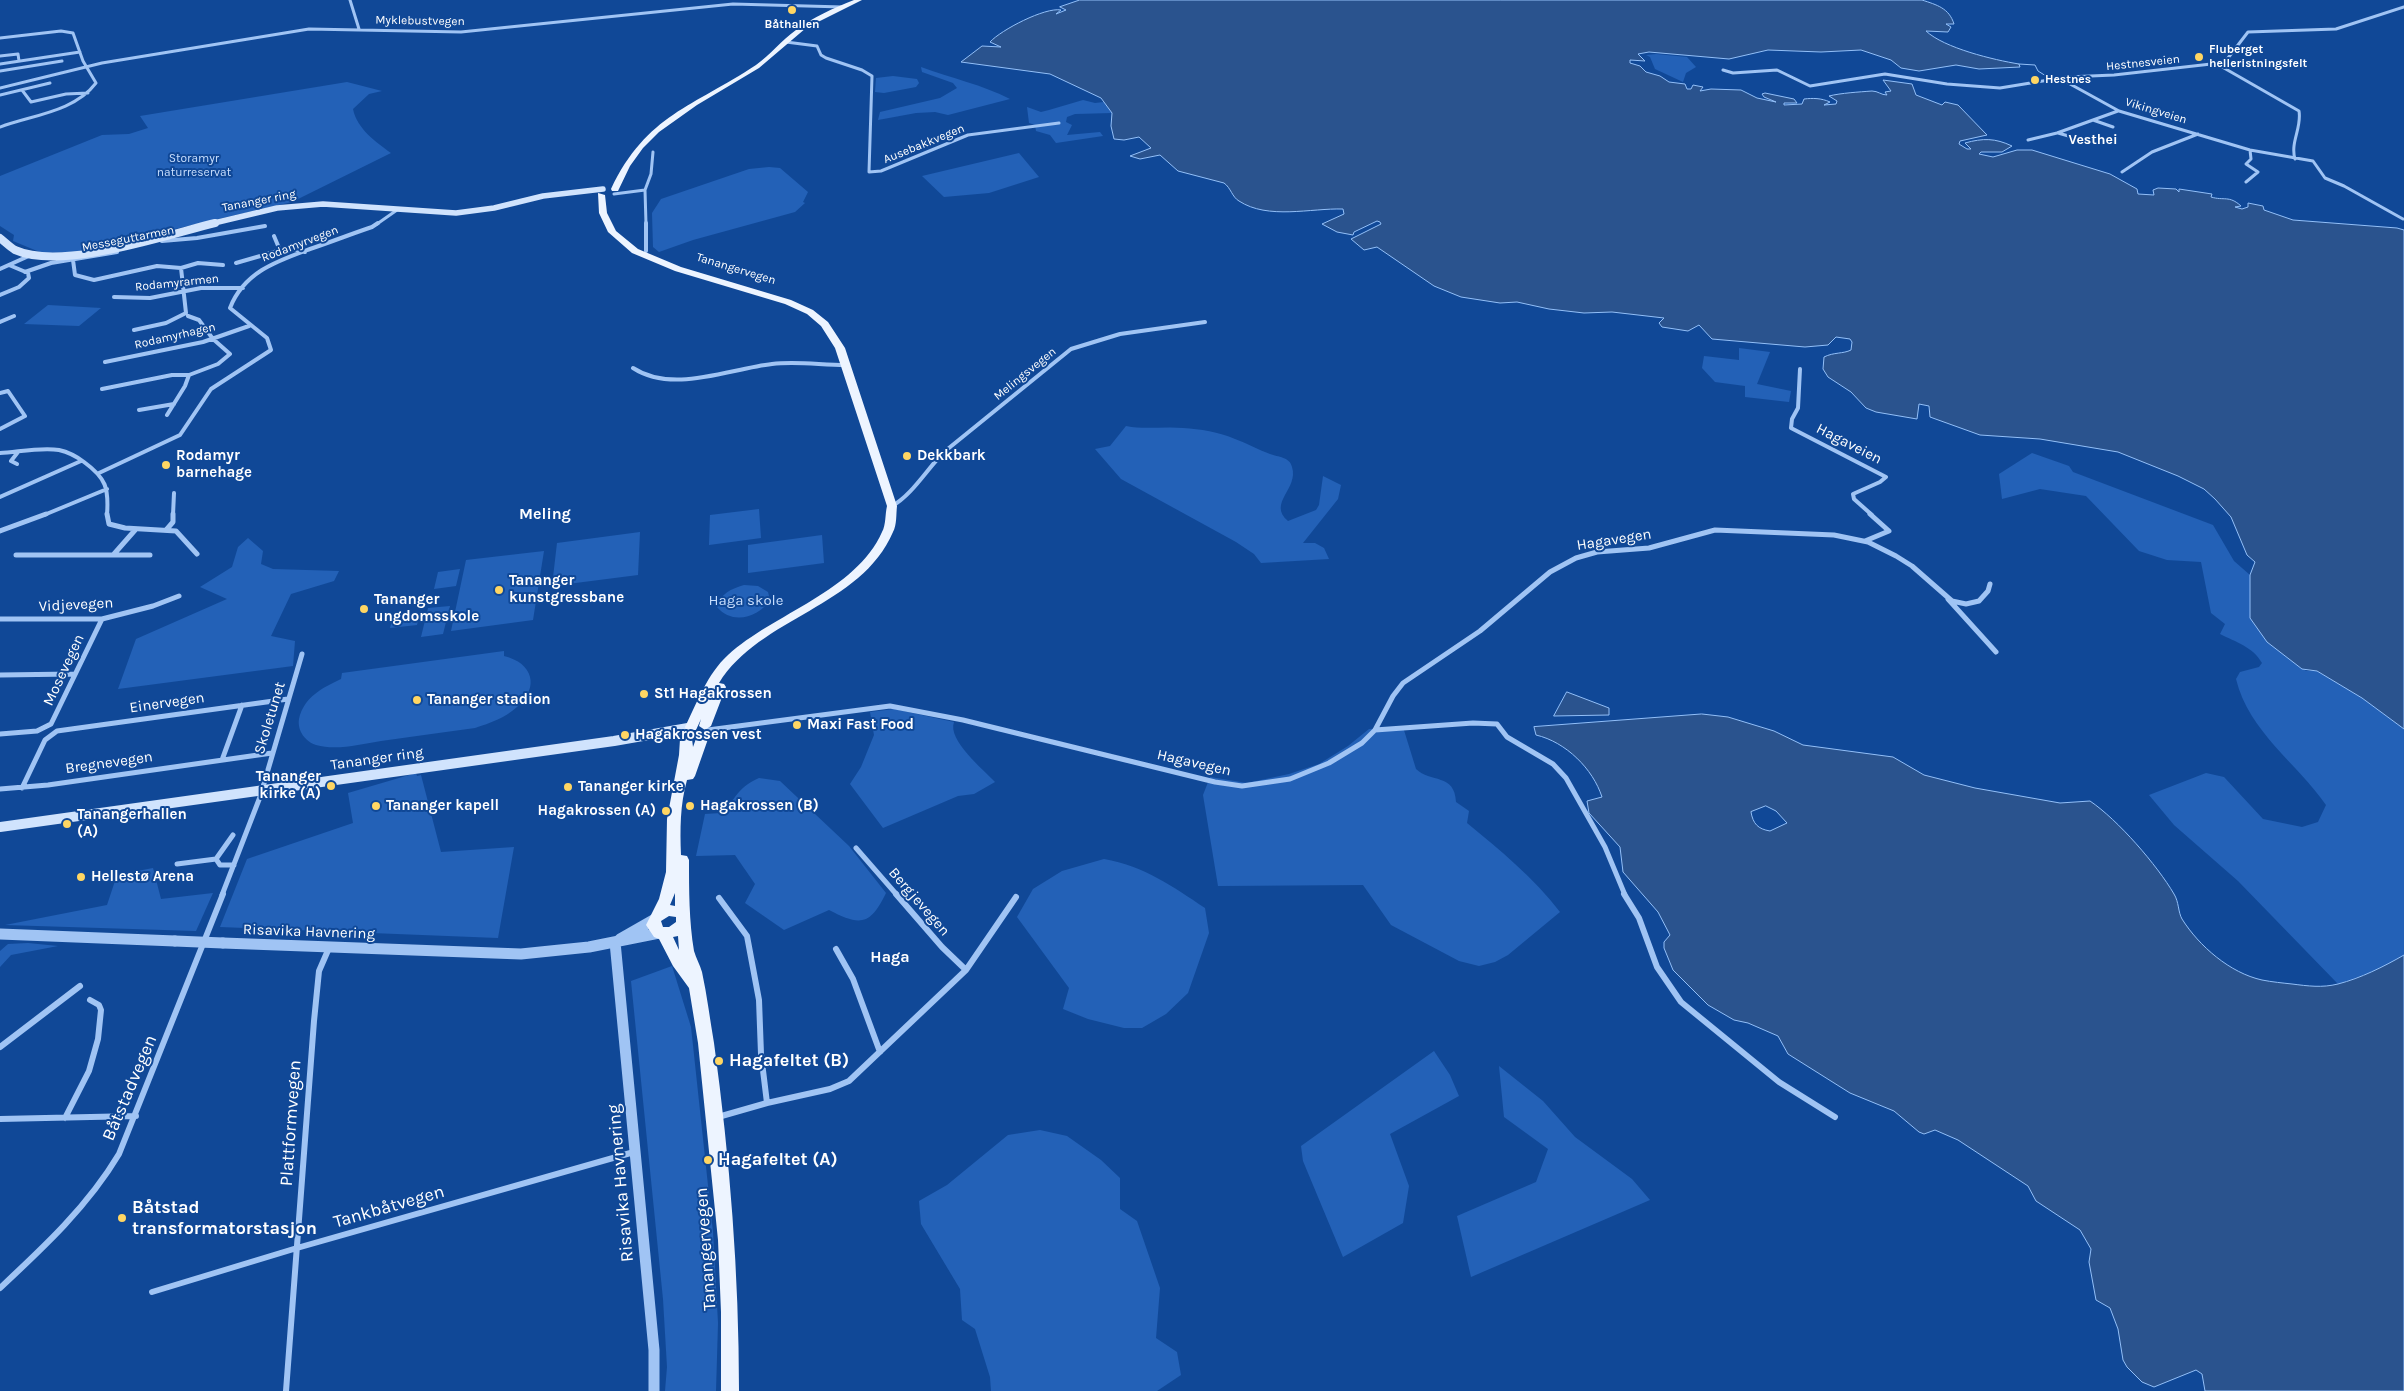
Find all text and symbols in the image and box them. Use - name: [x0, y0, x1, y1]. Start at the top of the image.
- marker: Båthallen: [786, 4, 798, 16]
- street label: Myklebustvegen: [375, 13, 465, 29]
- place label: Båthallen: [764, 18, 820, 32]
- place label: Fluberget helleristningsfelt: [2209, 43, 2307, 71]
- marker: Fluberget helleristningsfelt: [2193, 51, 2205, 63]
- street label: Hestnesveien: [2106, 52, 2180, 74]
- place label: Hestnes: [2045, 73, 2091, 87]
- marker: Hestnes: [2029, 74, 2041, 86]
- street label: Vikingveien: [2123, 95, 2189, 127]
- street label: Ausebakkvegen: [881, 121, 967, 167]
- district label: Vesthei: [2069, 132, 2117, 148]
- park label: Storamyr naturreservat: [157, 152, 231, 180]
- street label: Tananger ring: [221, 187, 297, 215]
- street label: Messeguttarmen: [81, 223, 175, 255]
- street label: Rodamyrvegen: [260, 223, 340, 265]
- street label: Tanangervegen: [695, 250, 777, 288]
- street label: Rodamyrarmen: [134, 271, 220, 295]
- street label: Rodamyrhagen: [133, 320, 217, 352]
- street label: Melingsvegen: [991, 345, 1059, 403]
- street label: Hagaveien: [1813, 420, 1885, 468]
- place label: Rodamyr barnehage: [176, 447, 252, 482]
- place label: Dekkbark: [917, 447, 986, 465]
- marker: Dekkbark: [901, 450, 913, 462]
- marker: Rodamyr barnehage: [160, 459, 172, 471]
- district label: Meling: [519, 504, 571, 524]
- street label: Hagavegen: [1575, 525, 1653, 555]
- place label: Tananger kunstgressbane: [509, 572, 624, 607]
- marker: Tananger kunstgressbane: [493, 584, 505, 596]
- place label: Tananger ungdomsskole: [374, 591, 479, 626]
- park label: Haga skole: [708, 592, 784, 610]
- street label: Vidjevegen: [38, 594, 114, 616]
- marker: Tananger ungdomsskole: [358, 603, 370, 615]
- street label: Mosevegen: [40, 631, 88, 709]
- street label: Skoletunet: [250, 680, 290, 756]
- place label: St1 Hagakrossen: [654, 685, 772, 703]
- marker: St1 Hagakrossen: [638, 688, 650, 700]
- street label: Einervegen: [128, 689, 206, 717]
- place label: Tananger stadion: [427, 691, 551, 709]
- marker: Tananger stadion: [411, 694, 423, 706]
- place label: Maxi Fast Food: [807, 716, 914, 734]
- marker: Maxi Fast Food: [791, 719, 803, 731]
- place label: Hagakrossen vest: [635, 726, 762, 744]
- marker: Hagakrossen vest: [619, 729, 631, 741]
- street label: Tananger ring: [330, 744, 424, 774]
- street label: Hagavegen: [1155, 746, 1233, 780]
- street label: Bregnevegen: [64, 748, 154, 778]
- place label: Tananger kirke (A): [256, 768, 321, 803]
- place label: Tananger kirke: [578, 778, 684, 796]
- marker: Tananger kirke (A): [325, 780, 337, 792]
- marker: Tananger kirke: [562, 781, 574, 793]
- place label: Tananger kapell: [386, 797, 499, 815]
- place label: Hagakrossen (B): [700, 797, 819, 815]
- marker: Tananger kapell: [370, 800, 382, 812]
- marker: Hagakrossen (B): [684, 800, 696, 812]
- place label: Hagakrossen (A): [538, 802, 656, 820]
- marker: Hagakrossen (A): [660, 805, 672, 817]
- place label: Tanangerhallen (A): [77, 806, 187, 841]
- marker: Tanangerhallen (A): [61, 818, 73, 830]
- street label: Bergjevegen: [884, 864, 954, 940]
- place label: Hellestø Arena: [91, 868, 194, 886]
- marker: Hellestø Arena: [75, 871, 87, 883]
- street label: Risavika Havnering: [243, 921, 375, 943]
- district label: Haga: [870, 947, 910, 967]
- street label: Båtstadvegen: [98, 1032, 162, 1144]
- place label: Hagafeltet (B): [729, 1050, 849, 1072]
- marker: Hagafeltet (B): [713, 1055, 725, 1067]
- street label: Plattformvegen: [276, 1059, 306, 1187]
- street label: Risavika Havnering: [603, 1103, 639, 1263]
- place label: Hagafeltet (A): [718, 1149, 838, 1171]
- marker: Hagafeltet (A): [702, 1154, 714, 1166]
- street label: Tankbåtvegen: [331, 1181, 447, 1233]
- street label: Tanangervegen: [691, 1187, 721, 1311]
- place label: Båtstad transformatorstasjon: [132, 1197, 317, 1240]
- marker: Båtstad transformatorstasjon: [116, 1212, 128, 1224]

